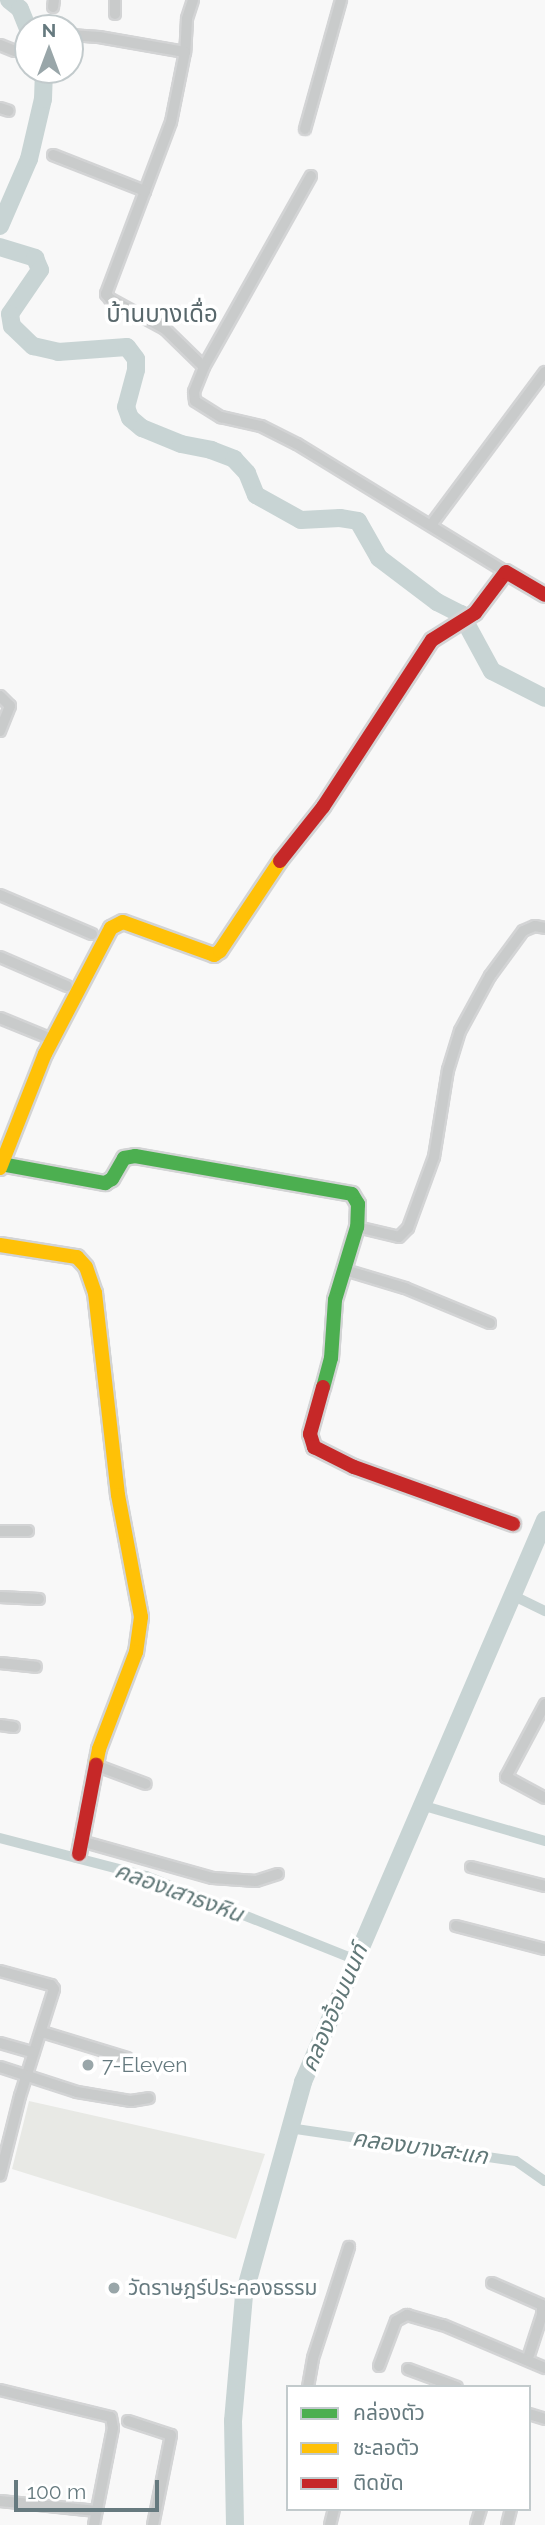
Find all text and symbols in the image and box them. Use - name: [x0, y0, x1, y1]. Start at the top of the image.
- north arrow: [14, 14, 84, 84]
- text: N: [42, 19, 56, 41]
- district label: บ้านบางเดื่อ: [106, 300, 218, 328]
- water label: คลองเสาธงหิน: [111, 1856, 247, 1928]
- water label: คลองอ้อมนนท์: [295, 1940, 373, 2076]
- place label: 7-Eleven: [102, 2052, 187, 2078]
- marker: 7-Eleven: [80, 2057, 96, 2073]
- water label: คลองบางสะแก: [351, 2124, 489, 2170]
- place label: วัดราษฎร์ประคองธรรม: [128, 2275, 317, 2301]
- marker: วัดราษฎร์ประคองธรรม: [106, 2280, 122, 2296]
- legend: [286, 2385, 531, 2511]
- text: คล่องตัว: [353, 2400, 425, 2425]
- text: ชะลอตัว: [353, 2435, 419, 2460]
- scale bar: [18, 2466, 163, 2510]
- text: ติดขัด: [353, 2470, 404, 2495]
- text: 100 m: [27, 2479, 86, 2504]

